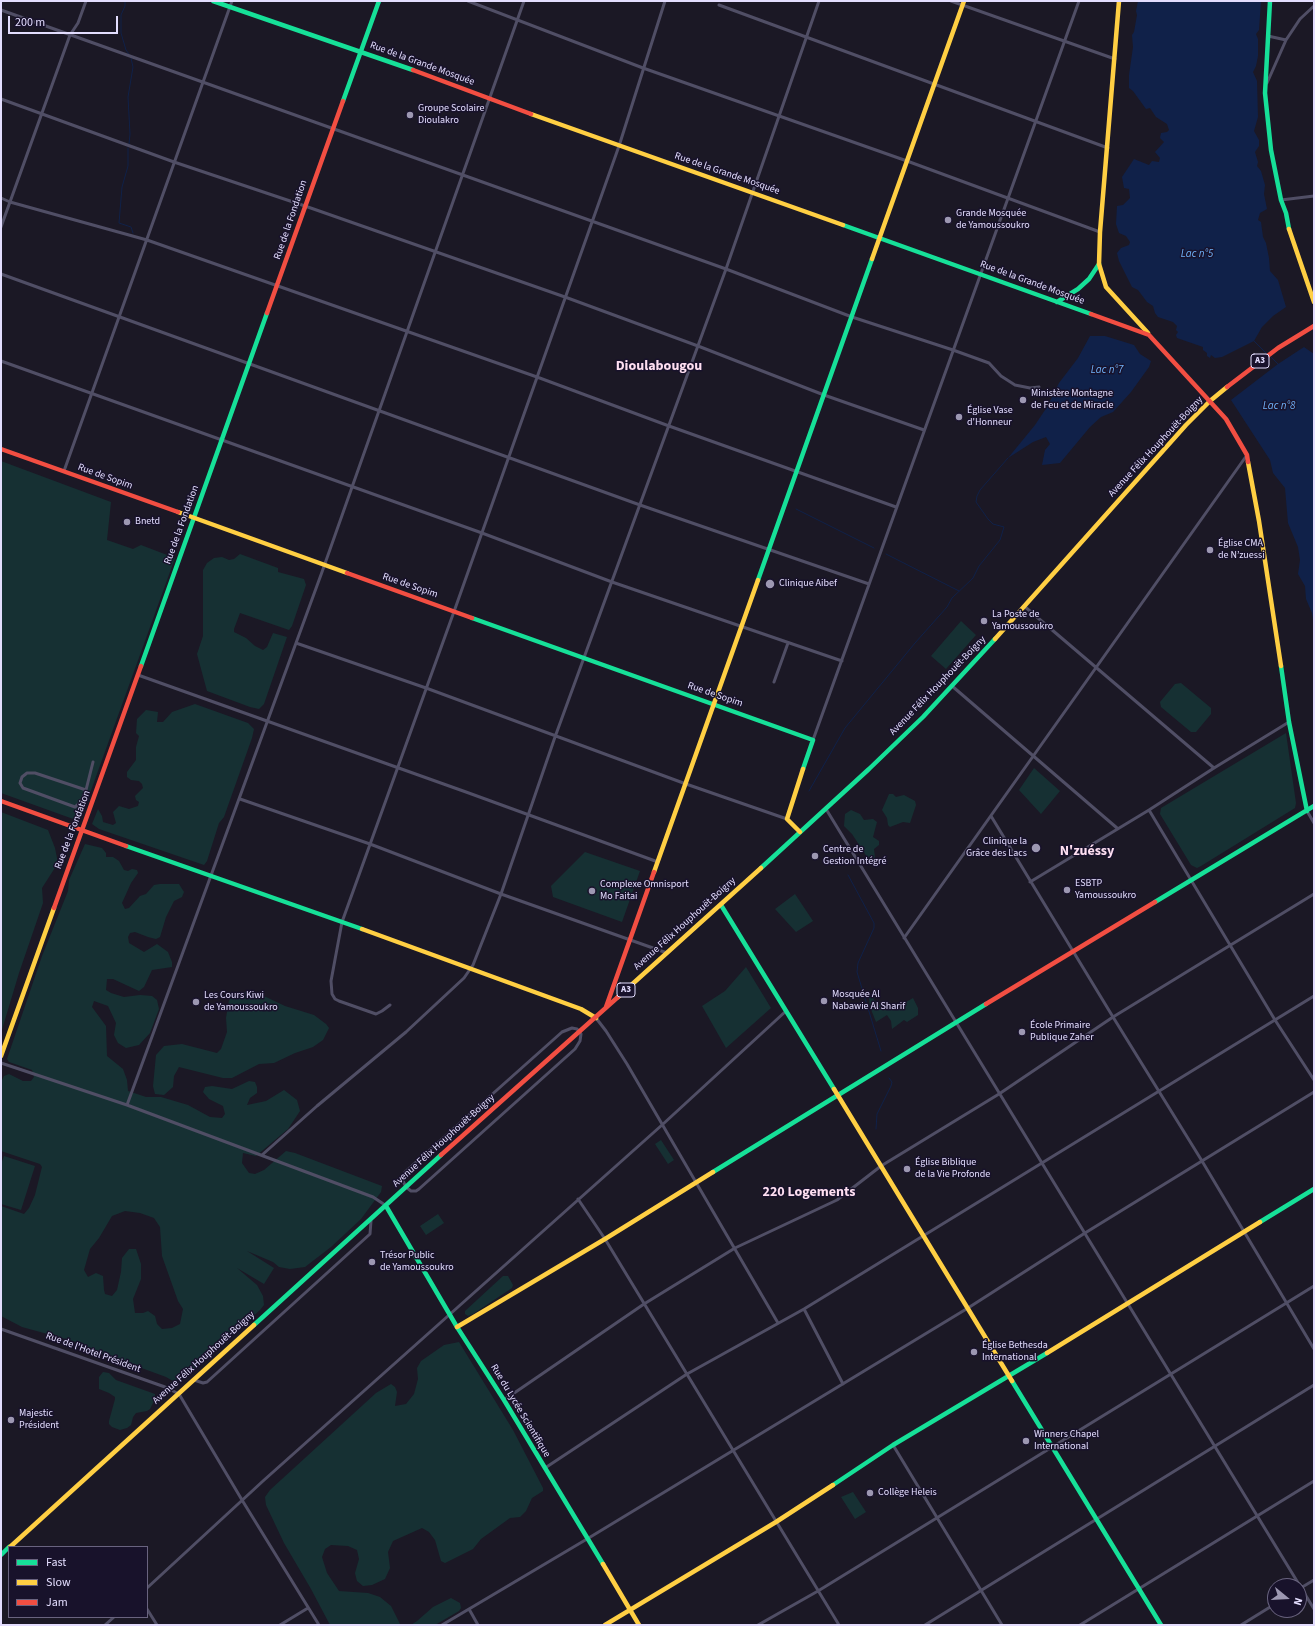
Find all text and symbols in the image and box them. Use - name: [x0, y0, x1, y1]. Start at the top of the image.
- scale bar: [10, 8, 120, 34]
- text: 200 m: [15, 14, 45, 31]
- street label: Rue de la Grande Mosquée: [368, 39, 476, 89]
- place label: Groupe Scolaire Dioulakro: [418, 103, 484, 126]
- marker: Groupe Scolaire Dioulakro: [405, 110, 415, 120]
- street label: Rue de la Grande Mosquée: [673, 150, 781, 198]
- street label: Rue de la Fondation: [272, 179, 310, 261]
- place label: Grande Mosquée de Yamoussoukro: [956, 208, 1030, 232]
- marker: Grande Mosquée de Yamoussoukro: [943, 215, 953, 225]
- water label: Lac n°5: [1181, 248, 1213, 262]
- street label: Rue de la Grande Mosquée: [978, 258, 1086, 308]
- road number: A3: [1251, 354, 1269, 368]
- district label: Dioulabougou: [616, 359, 702, 375]
- water label: Lac n°7: [1091, 364, 1123, 378]
- place label: Ministère Montagne de Feu et de Miracle: [1031, 388, 1114, 412]
- street label: Avenue Félix Houphouët-Boigny: [1106, 394, 1206, 500]
- marker: Ministère Montagne de Feu et de Miracle: [1018, 395, 1028, 405]
- water label: Lac n°8: [1263, 400, 1295, 414]
- place label: Église Vase d'Honneur: [967, 405, 1013, 428]
- marker: Église Vase d'Honneur: [954, 412, 964, 422]
- street label: Rue de Sopim: [76, 462, 134, 492]
- street label: Rue de la Fondation: [162, 484, 202, 566]
- place label: Bnetd: [135, 516, 160, 528]
- marker: Bnetd: [122, 517, 132, 527]
- place label: Église CMA de N’zuessi: [1218, 538, 1265, 562]
- marker: Église CMA de N’zuessi: [1205, 545, 1215, 555]
- street label: Rue de Sopim: [381, 571, 439, 601]
- marker: Clinique Aibef: [764, 578, 776, 590]
- place label: Clinique Aibef: [779, 578, 837, 590]
- place label: La Poste de Yamoussoukro: [992, 609, 1053, 632]
- marker: La Poste de Yamoussoukro: [979, 616, 989, 626]
- street label: Avenue Félix Houphouët-Boigny: [887, 634, 989, 738]
- street label: Rue de Sopim: [686, 680, 744, 710]
- street label: Rue de la Fondation: [53, 789, 93, 871]
- place label: Clinique la Grâce des Lacs: [966, 836, 1027, 860]
- marker: Clinique la Grâce des Lacs: [1030, 842, 1042, 854]
- place label: Centre de Gestion Intégré: [823, 844, 886, 868]
- district label: N'zuéssy: [1060, 844, 1114, 860]
- marker: Centre de Gestion Intégré: [810, 851, 820, 861]
- street label: Avenue Félix Houphouët-Boigny: [631, 875, 739, 973]
- place label: ESBTP Yamoussoukro: [1075, 878, 1136, 902]
- place label: Complexe Omnisport Mo Faitai: [600, 879, 689, 902]
- marker: ESBTP Yamoussoukro: [1062, 885, 1072, 895]
- marker: Complexe Omnisport Mo Faitai: [587, 886, 597, 896]
- road number: A3: [617, 983, 635, 997]
- place label: Mosquée Al Nabawie Al Sharif: [832, 989, 905, 1012]
- place label: Les Cours Kiwi de Yamoussoukro: [204, 990, 278, 1014]
- marker: Mosquée Al Nabawie Al Sharif: [819, 996, 829, 1006]
- marker: Les Cours Kiwi de Yamoussoukro: [191, 997, 201, 1007]
- place label: École Primaire Publique Zaher: [1030, 1020, 1094, 1044]
- marker: École Primaire Publique Zaher: [1017, 1027, 1027, 1037]
- street label: Avenue Félix Houphouët-Boigny: [390, 1092, 498, 1190]
- place label: Église Biblique de la Vie Profonde: [915, 1157, 990, 1180]
- marker: Église Biblique de la Vie Profonde: [902, 1164, 912, 1174]
- district label: 220 Logements: [763, 1185, 855, 1201]
- place label: Trésor Public de Yamoussoukro: [380, 1250, 454, 1274]
- marker: Trésor Public de Yamoussoukro: [367, 1257, 377, 1267]
- street label: Avenue Félix Houphouët-Boigny: [150, 1309, 258, 1407]
- street label: Rue de l'Hotel Président: [44, 1330, 142, 1376]
- place label: Église Bethesda International: [982, 1340, 1048, 1364]
- marker: Église Bethesda International: [969, 1347, 979, 1357]
- street label: Rue du Lycée Scientifique: [487, 1362, 553, 1460]
- place label: Majestic Président: [19, 1408, 59, 1432]
- marker: Majestic Président: [6, 1415, 16, 1425]
- place label: Winners Chapel International: [1034, 1429, 1099, 1452]
- marker: Winners Chapel International: [1021, 1436, 1031, 1446]
- place label: Collège Heleis: [878, 1487, 937, 1499]
- marker: Collège Heleis: [865, 1488, 875, 1498]
- legend: [8, 1546, 148, 1618]
- text: Fast: [46, 1554, 66, 1571]
- text: Slow: [46, 1574, 71, 1591]
- north arrow: [1267, 1578, 1307, 1618]
- text: Jam: [46, 1594, 68, 1611]
- text: N: [1290, 1596, 1306, 1607]

